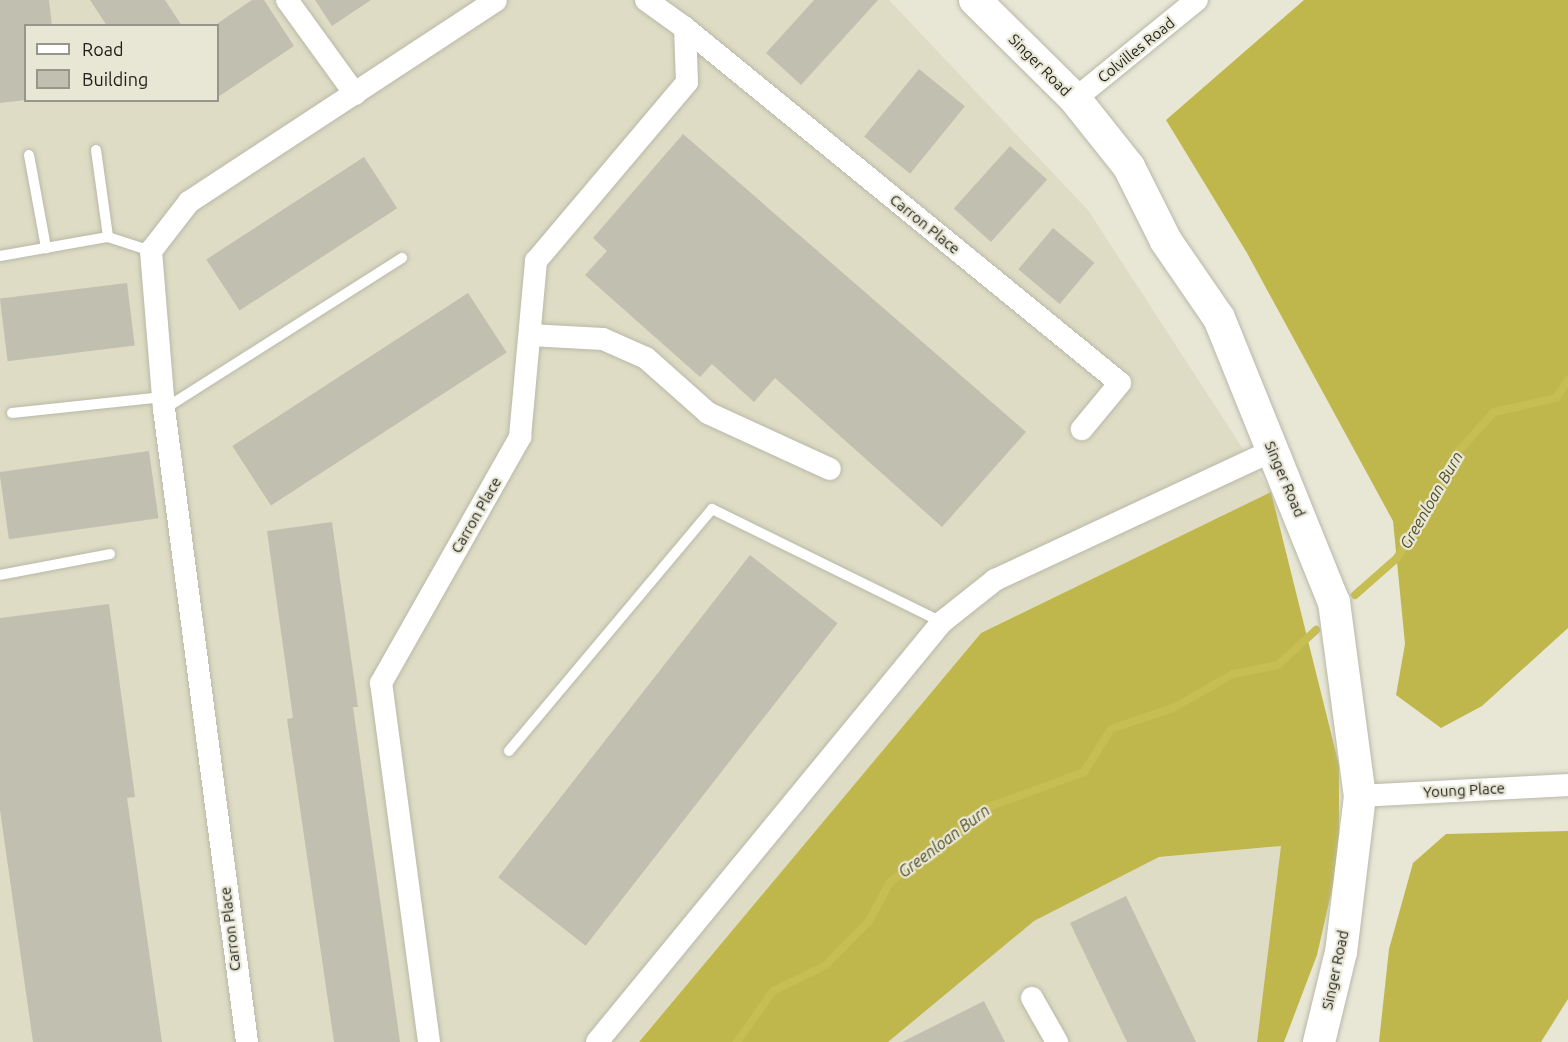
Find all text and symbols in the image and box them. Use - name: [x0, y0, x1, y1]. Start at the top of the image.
- street label: Colvilles Road: [1094, 14, 1178, 86]
- legend: [24, 24, 219, 102]
- street label: Singer Road: [1005, 30, 1075, 100]
- text: Road: [82, 39, 124, 59]
- text: Building: [82, 69, 148, 89]
- street label: Carron Place: [886, 190, 964, 258]
- street label: Singer Road: [1261, 438, 1309, 520]
- water label: Greenloan Burn: [1395, 448, 1467, 552]
- street label: Carron Place: [447, 474, 505, 556]
- street label: Young Place: [1423, 779, 1505, 801]
- water label: Greenloan Burn: [894, 800, 994, 882]
- street label: Carron Place: [216, 886, 244, 972]
- street label: Singer Road: [1318, 929, 1352, 1011]

